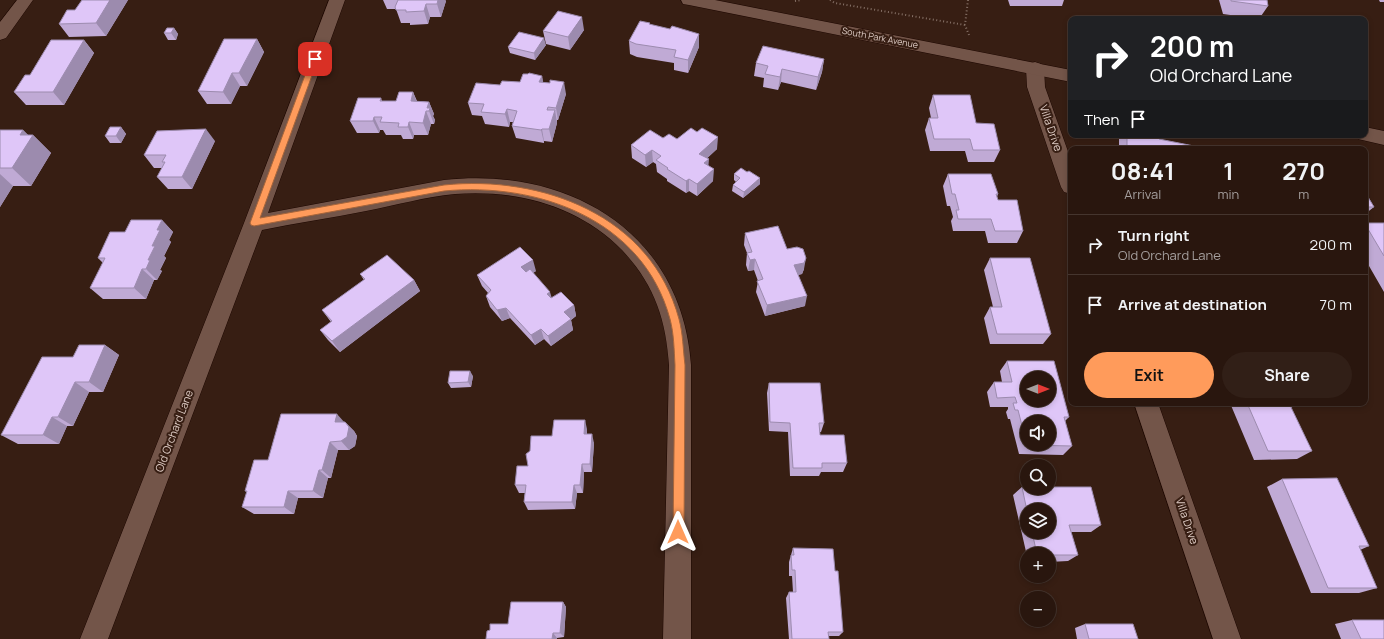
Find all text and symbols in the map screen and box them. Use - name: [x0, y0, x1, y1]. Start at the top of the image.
- street label: South Park Avenue: [841, 24, 919, 51]
- text: 200 m: [1150, 27, 1234, 65]
- icon: right: [1084, 32, 1136, 84]
- pin: [298, 42, 332, 76]
- icon: arrive: [304, 48, 326, 70]
- text: Old Orchard Lane: [1150, 63, 1292, 87]
- street label: Villa Drive: [1037, 103, 1067, 154]
- icon: arrive: [1127, 108, 1149, 130]
- text: Then: [1084, 109, 1119, 130]
- text: 08:41: [1111, 154, 1175, 187]
- text: 1: [1223, 154, 1234, 187]
- text: 270: [1282, 154, 1325, 187]
- text: Arrival: [1124, 185, 1161, 203]
- text: min: [1218, 185, 1239, 203]
- text: m: [1298, 185, 1309, 203]
- text: Turn right: [1118, 225, 1189, 246]
- icon: right: [1084, 234, 1106, 256]
- text: 200 m: [1309, 234, 1352, 255]
- text: Old Orchard Lane: [1118, 246, 1221, 264]
- icon: arrive: [1084, 294, 1106, 316]
- text: Arrive at destination: [1118, 294, 1267, 315]
- text: 70 m: [1320, 294, 1352, 315]
- button: Exit: [1084, 352, 1214, 398]
- button: Share: [1222, 352, 1352, 398]
- north arrow: [1020, 371, 1056, 407]
- map controls: [1020, 371, 1056, 627]
- street label: Old Orchard Lane: [151, 387, 196, 474]
- button: sound: [1020, 415, 1056, 451]
- button: search: [1020, 459, 1056, 495]
- street label: Villa Drive: [1173, 496, 1203, 547]
- button: layers: [1020, 503, 1056, 539]
- position arrow: [657, 511, 699, 553]
- button: +: [1020, 547, 1056, 583]
- button: −: [1020, 591, 1056, 627]

